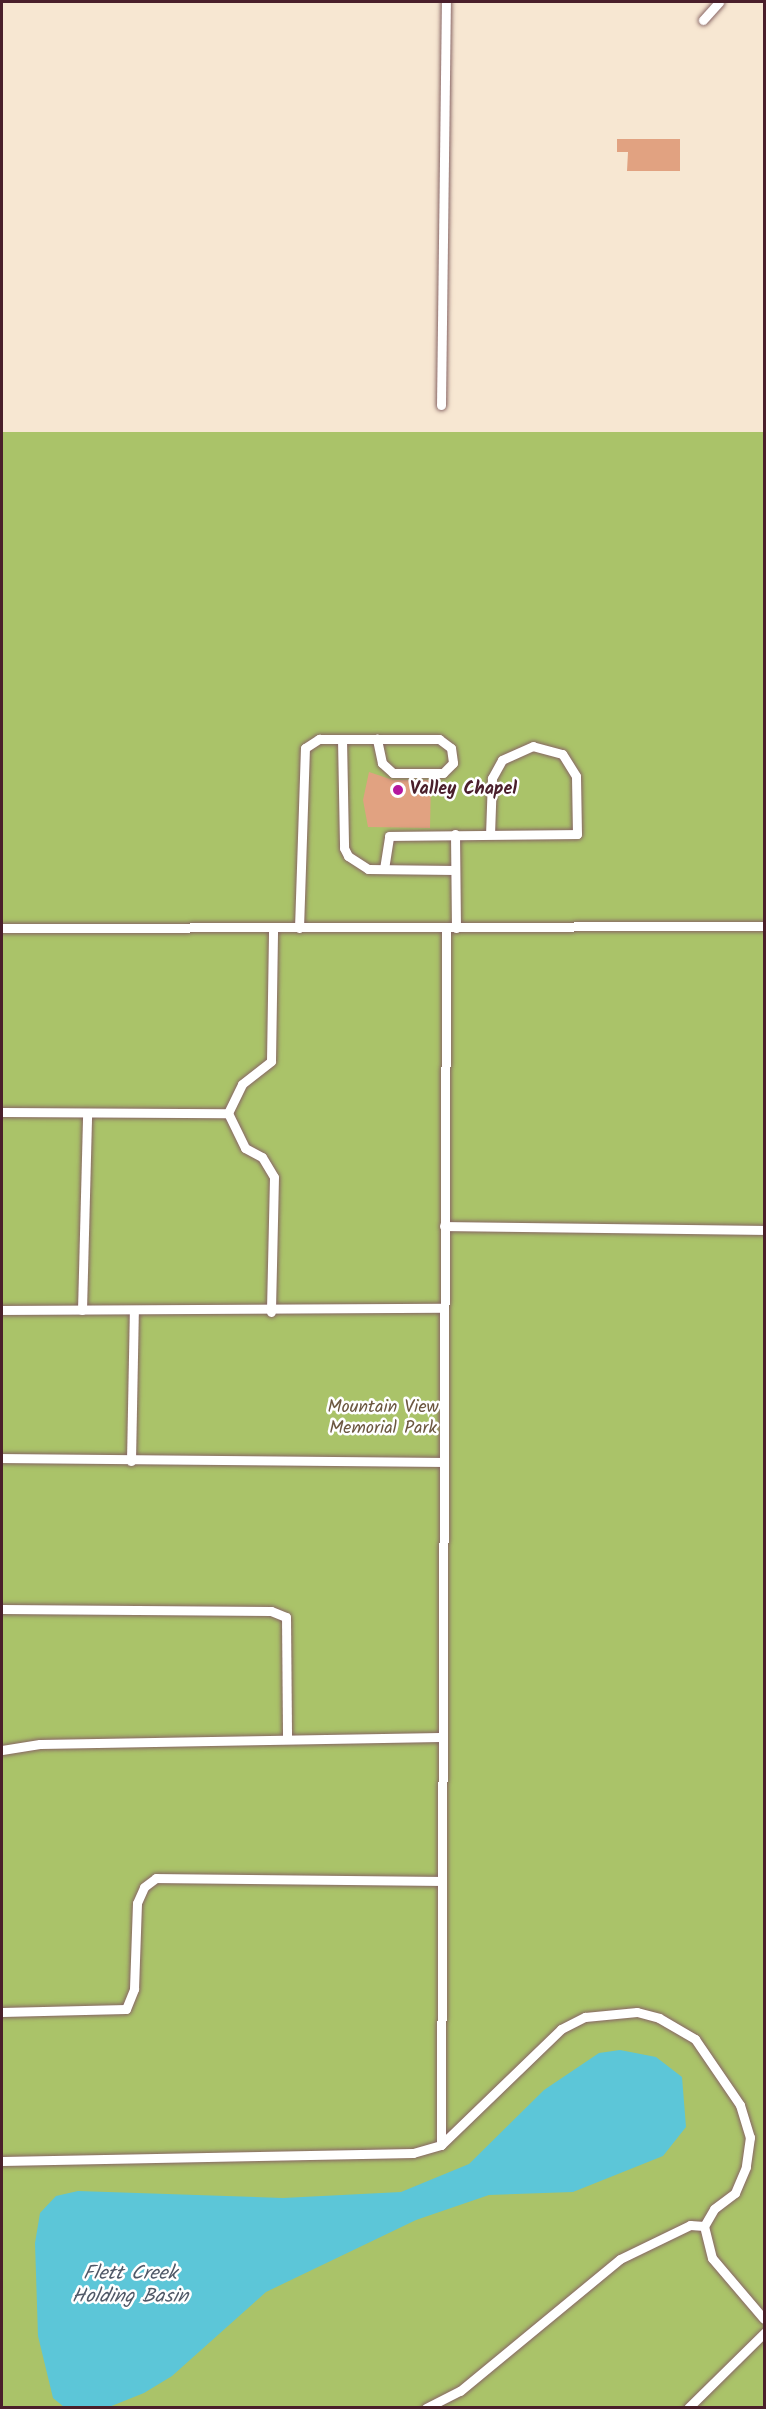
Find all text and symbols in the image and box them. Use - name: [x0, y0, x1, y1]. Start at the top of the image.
- place label: Valley Chapel: [410, 779, 517, 801]
- marker: Valley Chapel: [391, 783, 405, 797]
- park label: Mountain View Memorial Park: [327, 1398, 439, 1440]
- water label: Flett Creek Holding Basin: [72, 2263, 188, 2310]

